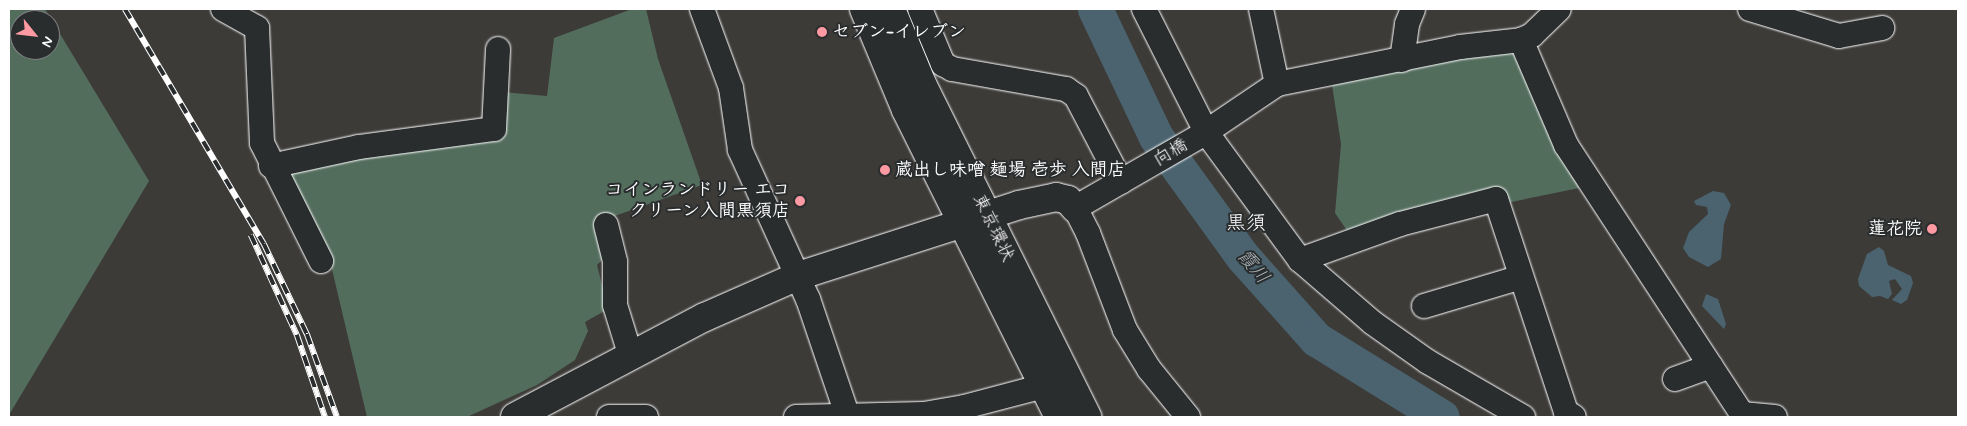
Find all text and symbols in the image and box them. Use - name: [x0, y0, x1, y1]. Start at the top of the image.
- north arrow: [10, 10, 60, 60]
- place label: セブン-イレブン: [832, 21, 966, 43]
- marker: セブン-イレブン: [816, 26, 828, 38]
- text: N: [37, 33, 57, 50]
- street label: 向橋: [1150, 134, 1192, 172]
- place label: 蔵出し味噌 麺場 壱歩 入間店: [895, 159, 1126, 181]
- marker: 蔵出し味噌 麺場 壱歩 入間店: [879, 164, 891, 176]
- place label: コインランドリー エコ クリーン入間黒須店: [605, 180, 790, 222]
- street label: 東京環状: [968, 191, 1018, 265]
- marker: コインランドリー エコ クリーン入間黒須店: [794, 195, 806, 207]
- district label: 黒須: [1226, 211, 1266, 235]
- place label: 蓮花院: [1868, 218, 1922, 240]
- marker: 蓮花院: [1926, 223, 1938, 235]
- water label: 霞川: [1232, 245, 1274, 289]

